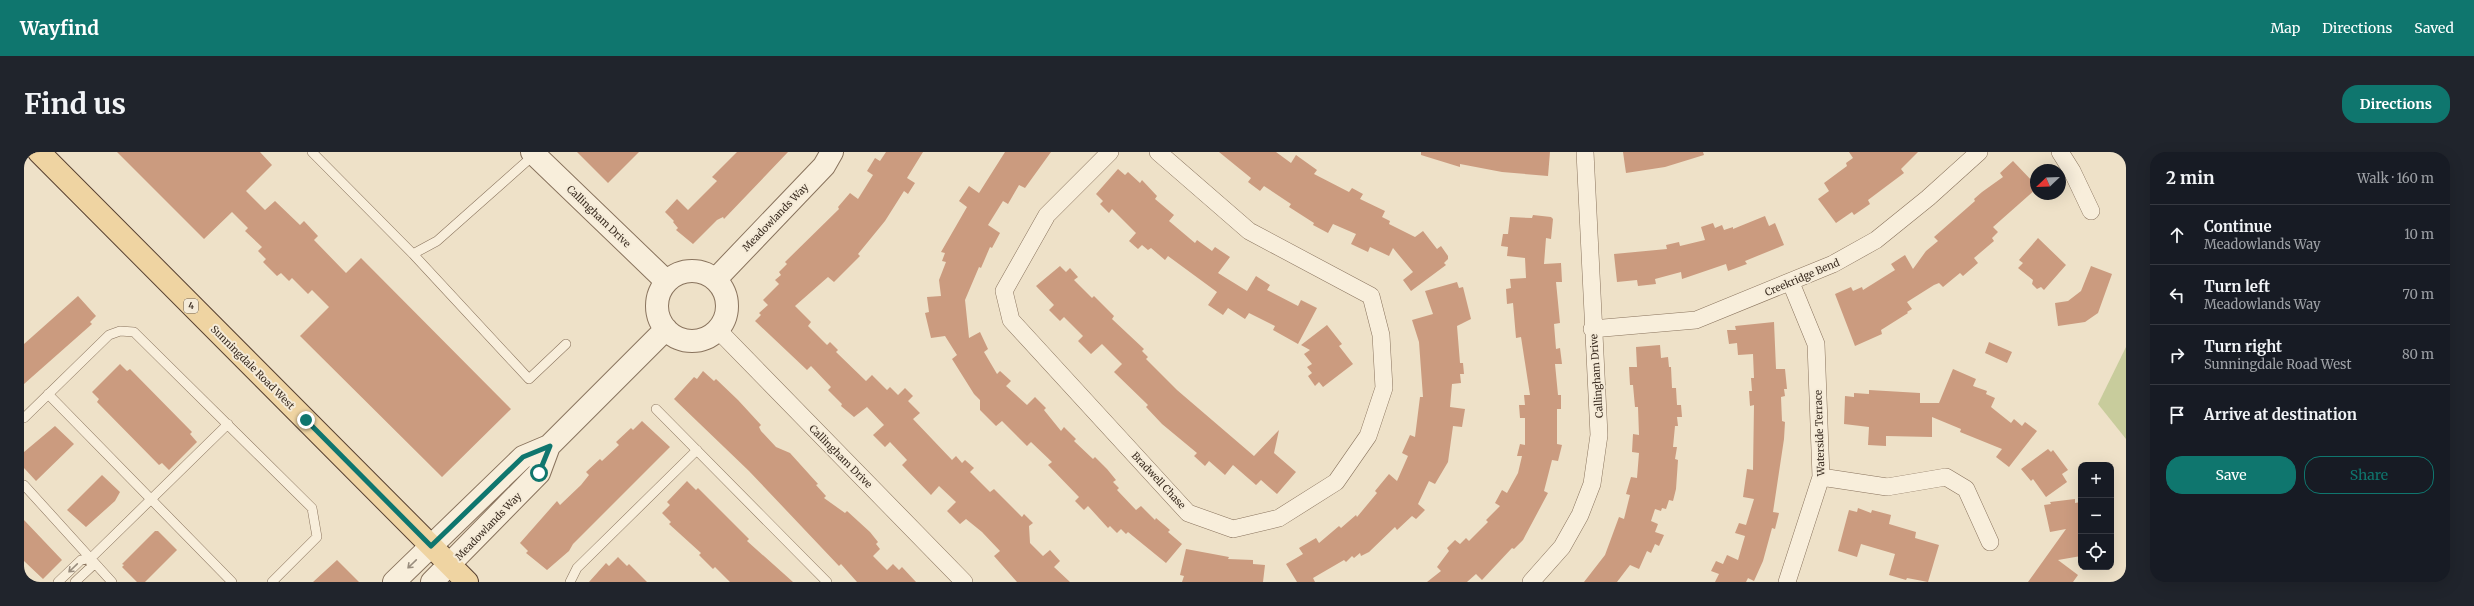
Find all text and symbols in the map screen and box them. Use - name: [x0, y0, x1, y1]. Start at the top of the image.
- text: Wayfind: [20, 16, 99, 40]
- text: Map: [2270, 19, 2300, 37]
- text: Directions: [2322, 19, 2392, 37]
- text: Saved: [2414, 19, 2454, 37]
- button: Directions: [2342, 85, 2450, 123]
- text: Find us: [24, 86, 126, 122]
- north arrow: [2030, 164, 2066, 200]
- text: 2 min: [2166, 167, 2214, 189]
- text: Walk · 160 m: [2357, 170, 2434, 187]
- street label: Meadowlands Way: [740, 180, 811, 254]
- street label: Callingham Drive: [564, 182, 633, 250]
- text: Continue: [2204, 217, 2272, 236]
- icon: ahead: [2166, 224, 2188, 246]
- text: 10 m: [2404, 226, 2434, 243]
- text: Meadowlands Way: [2204, 236, 2321, 253]
- street label: Creekridge Bend: [1763, 256, 1841, 299]
- text: Turn left: [2204, 277, 2270, 296]
- icon: left: [2166, 284, 2188, 306]
- text: 70 m: [2403, 286, 2434, 303]
- text: Meadowlands Way: [2204, 296, 2321, 313]
- road number: 4: [184, 299, 198, 313]
- street label: Sunningdale Road West: [208, 323, 297, 412]
- street label: Callingham Drive: [1587, 334, 1606, 418]
- text: Turn right: [2204, 337, 2282, 356]
- icon: right: [2166, 344, 2188, 366]
- text: 80 m: [2402, 346, 2434, 363]
- text: Sunningdale Road West: [2204, 356, 2352, 373]
- street label: Waterside Terrace: [1811, 390, 1828, 477]
- icon: arrive: [2166, 404, 2188, 426]
- text: Arrive at destination: [2204, 405, 2357, 424]
- route end: [297, 411, 315, 429]
- street label: Callingham Drive: [806, 422, 875, 491]
- street label: Bradwell Chase: [1129, 449, 1188, 512]
- button: Save: [2166, 456, 2296, 494]
- button: Share: [2304, 456, 2434, 494]
- map controls: [2078, 462, 2114, 570]
- button: +: [2078, 462, 2114, 498]
- route start: [530, 464, 548, 482]
- street label: Meadowlands Way: [453, 489, 524, 563]
- button: −: [2078, 498, 2114, 534]
- button: locate: [2078, 534, 2114, 570]
- one-way arrow: [407, 559, 417, 569]
- one-way arrow: [68, 563, 78, 572]

